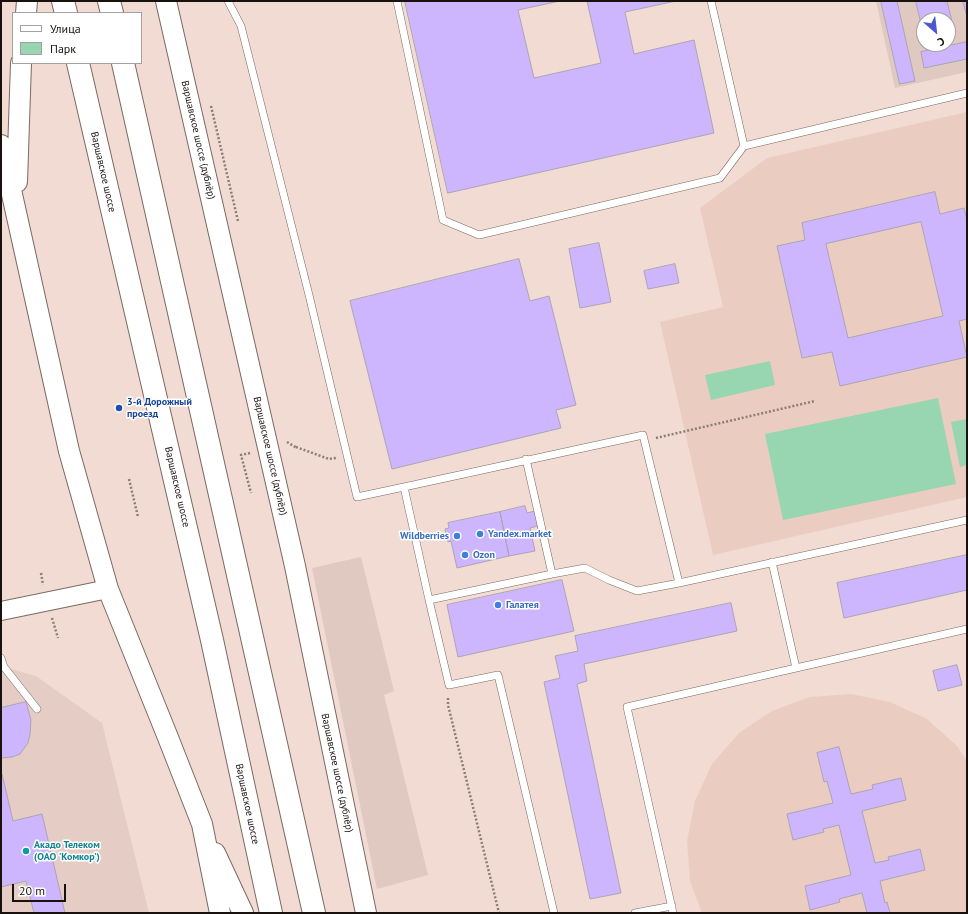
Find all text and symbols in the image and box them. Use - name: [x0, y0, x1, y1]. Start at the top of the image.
- legend: [12, 12, 142, 64]
- north arrow: [916, 12, 956, 52]
- text: Улица: [50, 21, 81, 36]
- text: С: [935, 34, 947, 49]
- text: Парк: [50, 41, 76, 56]
- street label: Варшавское шоссе (дублёр): [179, 80, 217, 200]
- street label: Варшавское шоссе: [88, 131, 118, 213]
- place label: 3-й Дорожный проезд: [127, 396, 192, 420]
- street label: Варшавское шоссе (дублёр): [251, 396, 289, 516]
- marker: 3-й Дорожный проезд: [114, 403, 124, 413]
- street label: Варшавское шоссе: [162, 446, 192, 528]
- place label: Yandex.market: [488, 528, 551, 540]
- marker: Yandex.market: [475, 529, 485, 539]
- place label: Wildberries: [400, 530, 449, 542]
- marker: Wildberries: [452, 531, 462, 541]
- place label: Ozon: [473, 549, 495, 561]
- marker: Ozon: [460, 550, 470, 560]
- place label: Галатея: [506, 599, 539, 611]
- marker: Галатея: [493, 600, 503, 610]
- street label: Варшавское шоссе (дублёр): [319, 712, 355, 834]
- street label: Варшавское шоссе: [233, 763, 261, 845]
- place label: Акадо Телеком (ОАО 'Комкор'): [34, 839, 100, 862]
- marker: Акадо Телеком (ОАО 'Комкор'): [21, 846, 31, 856]
- scale bar: [14, 876, 68, 902]
- text: 20 m: [19, 883, 45, 898]

